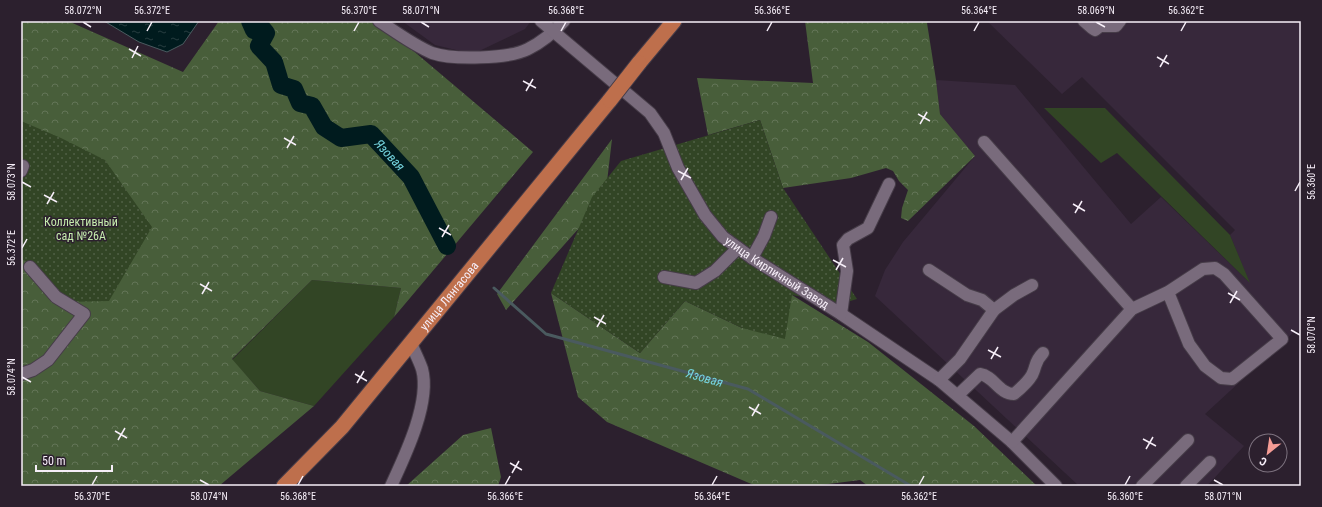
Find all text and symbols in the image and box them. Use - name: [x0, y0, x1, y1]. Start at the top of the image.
- text: 58.072°N: [64, 5, 102, 16]
- text: 56.372°E: [134, 5, 170, 16]
- text: 56.370°E: [341, 5, 377, 16]
- text: 58.071°N: [402, 5, 440, 16]
- text: 56.368°E: [548, 5, 584, 16]
- text: 56.366°E: [754, 5, 790, 16]
- text: 56.364°E: [961, 5, 997, 16]
- text: 58.069°N: [1077, 5, 1115, 16]
- text: 56.362°E: [1168, 5, 1204, 16]
- water label: Язовая: [371, 135, 408, 174]
- text: 58.073°N: [6, 163, 17, 201]
- text: 56.360°E: [1306, 164, 1317, 200]
- park label: Коллективный сад №26А: [44, 215, 118, 243]
- text: 56.372°E: [6, 230, 17, 266]
- street label: улица Кирпичный Завод: [722, 234, 832, 312]
- street label: улица Лянгасова: [417, 259, 482, 333]
- text: 58.070°N: [1306, 316, 1317, 354]
- text: 58.074°N: [6, 358, 17, 396]
- water label: Язовая: [684, 365, 725, 390]
- north arrow: [1248, 433, 1288, 473]
- scale bar: [36, 447, 112, 473]
- text: 50 m: [42, 454, 66, 468]
- text: С: [1257, 454, 1269, 468]
- text: 56.370°E: [74, 491, 110, 502]
- text: 58.074°N: [190, 491, 228, 502]
- text: 56.368°E: [280, 491, 316, 502]
- text: 56.366°E: [487, 491, 523, 502]
- text: 56.364°E: [694, 491, 730, 502]
- text: 56.362°E: [901, 491, 937, 502]
- text: 56.360°E: [1107, 491, 1143, 502]
- text: 58.071°N: [1204, 491, 1242, 502]

